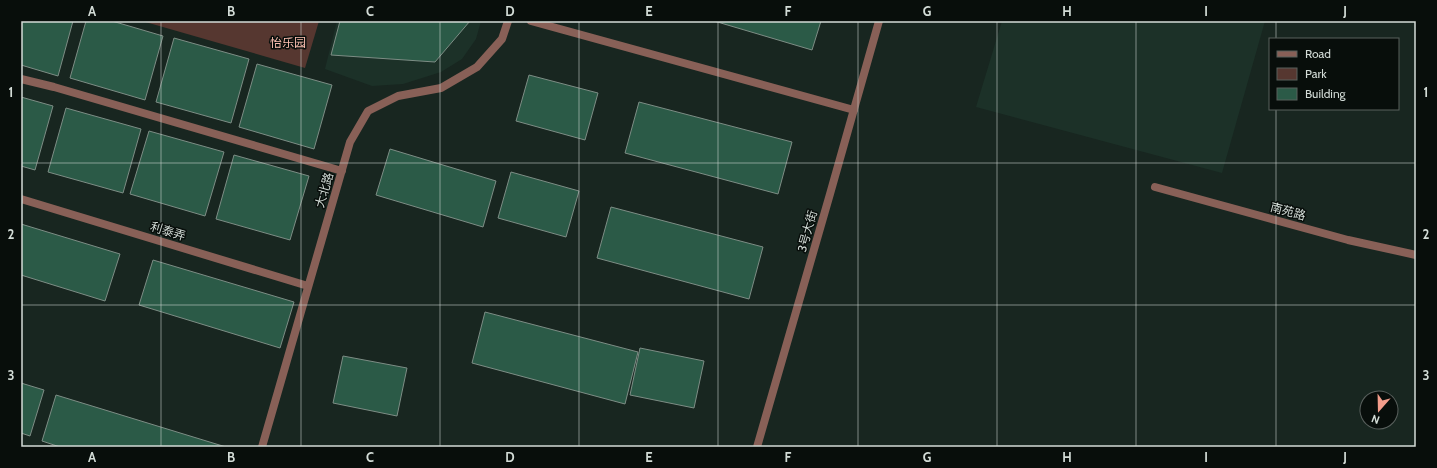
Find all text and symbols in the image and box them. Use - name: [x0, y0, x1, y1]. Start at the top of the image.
- text: A: [88, 3, 97, 19]
- text: B: [227, 3, 235, 19]
- text: C: [366, 3, 374, 19]
- text: D: [505, 3, 515, 19]
- text: E: [645, 3, 653, 19]
- text: F: [785, 3, 792, 19]
- text: G: [923, 3, 932, 19]
- text: H: [1062, 3, 1072, 19]
- text: I: [1204, 3, 1208, 19]
- text: J: [1342, 3, 1347, 19]
- park label: 怡乐园: [270, 35, 306, 50]
- legend: [1269, 38, 1399, 110]
- text: Road: [1305, 46, 1331, 61]
- text: Park: [1305, 66, 1327, 81]
- text: 1: [9, 84, 13, 100]
- text: 1: [1424, 84, 1428, 100]
- text: Building: [1305, 86, 1347, 101]
- street label: 大北路: [312, 171, 336, 209]
- street label: 南苑路: [1269, 199, 1307, 223]
- street label: 3号大街: [794, 209, 820, 253]
- street label: 利泰弄: [149, 219, 187, 243]
- text: 2: [8, 226, 15, 242]
- text: 2: [1423, 226, 1430, 242]
- text: 3: [7, 367, 15, 383]
- text: 3: [1422, 367, 1430, 383]
- north arrow: [1359, 390, 1399, 430]
- text: N: [1370, 411, 1382, 427]
- text: A: [88, 449, 97, 465]
- text: B: [227, 449, 235, 465]
- text: C: [366, 449, 374, 465]
- text: D: [505, 449, 515, 465]
- text: E: [645, 449, 653, 465]
- text: F: [785, 449, 792, 465]
- text: G: [923, 449, 932, 465]
- text: H: [1062, 449, 1072, 465]
- text: I: [1204, 449, 1208, 465]
- text: J: [1342, 449, 1347, 465]

